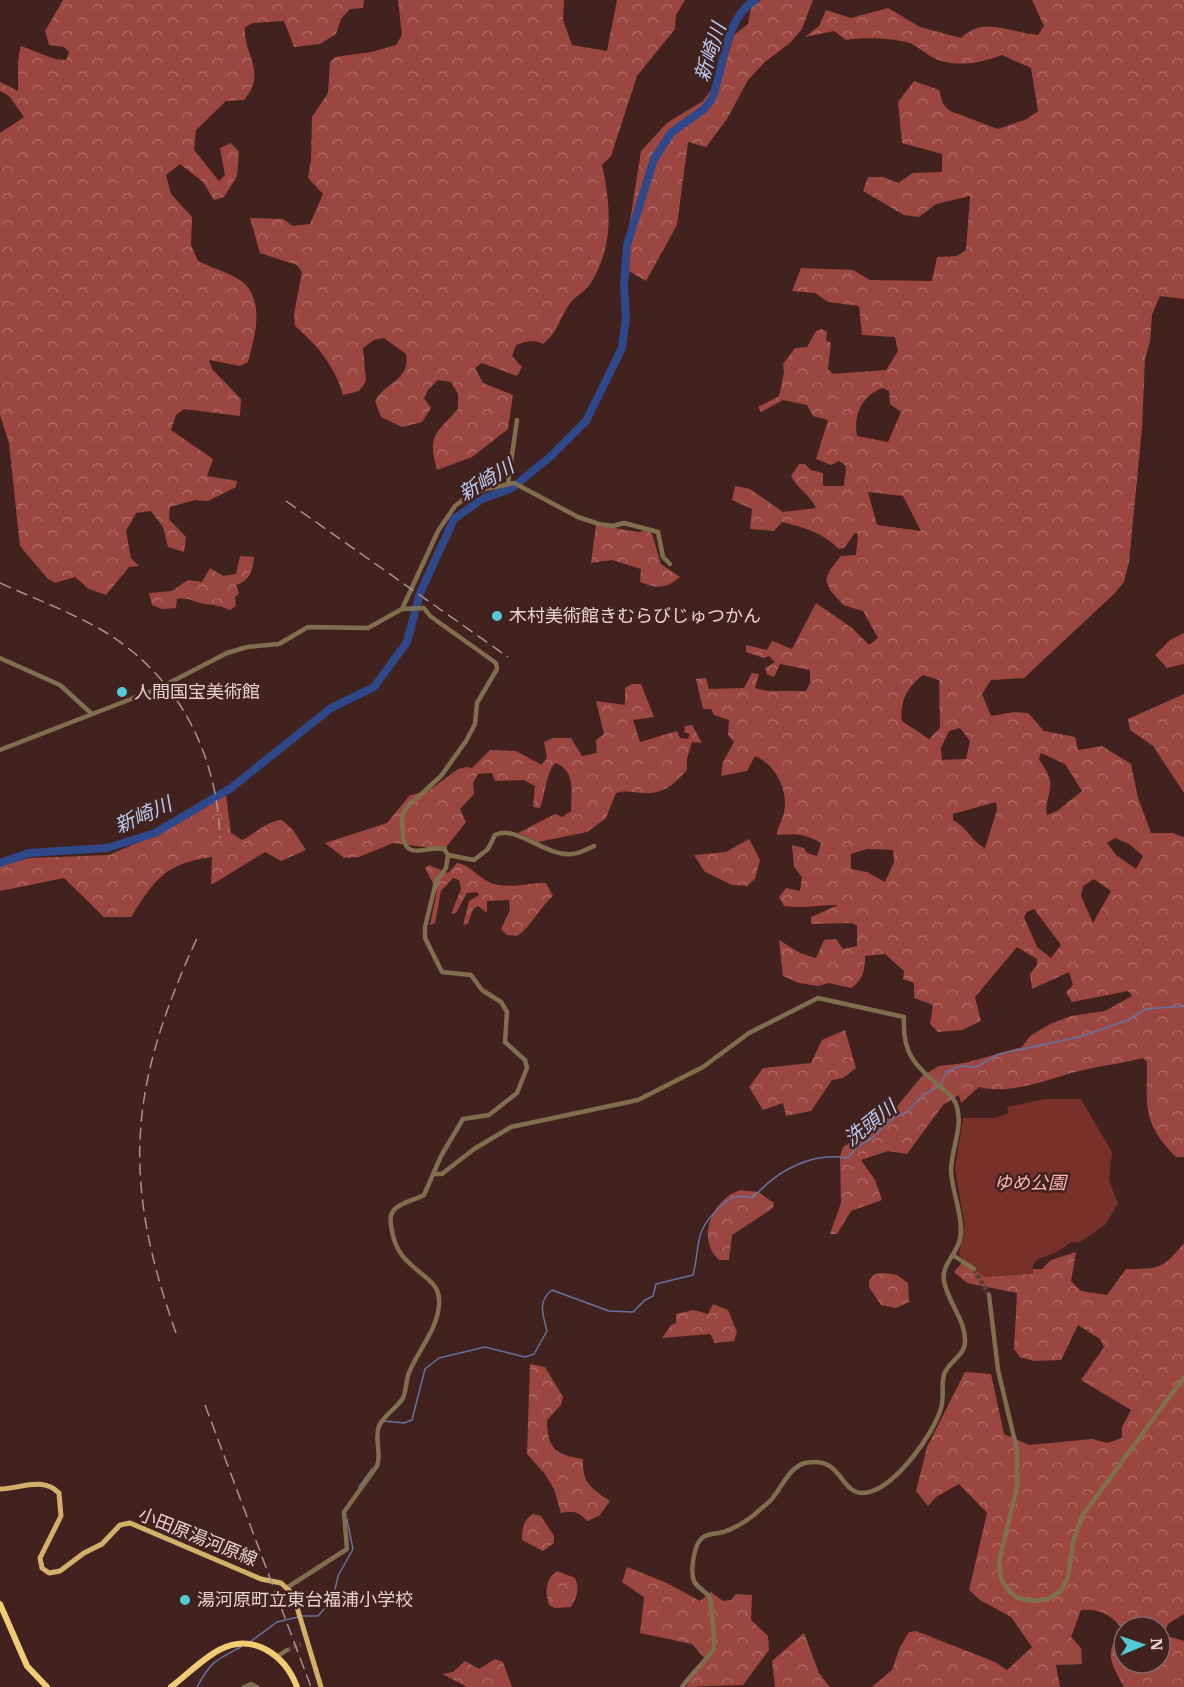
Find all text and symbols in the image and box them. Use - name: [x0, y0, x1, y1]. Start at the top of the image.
- water label: 新崎川: [687, 17, 732, 85]
- water label: 新崎川: [453, 452, 520, 507]
- place label: 木村美術館きむらびじゅつかん: [509, 604, 761, 627]
- marker: 木村美術館きむらびじゅつかん: [490, 609, 504, 623]
- place label: 人間国宝美術館: [134, 680, 260, 703]
- marker: 人間国宝美術館: [115, 685, 129, 699]
- water label: 新崎川: [110, 789, 178, 839]
- water label: 洗頭川: [838, 1092, 903, 1152]
- park label: ゆめ公園: [994, 1171, 1069, 1194]
- street label: 小田原湯河原線: [135, 1502, 261, 1571]
- place label: 湯河原町立東台福浦小学校: [197, 1588, 413, 1611]
- marker: 湯河原町立東台福浦小学校: [178, 1593, 192, 1607]
- north arrow: [1112, 1615, 1172, 1675]
- text: N: [1147, 1638, 1167, 1651]

